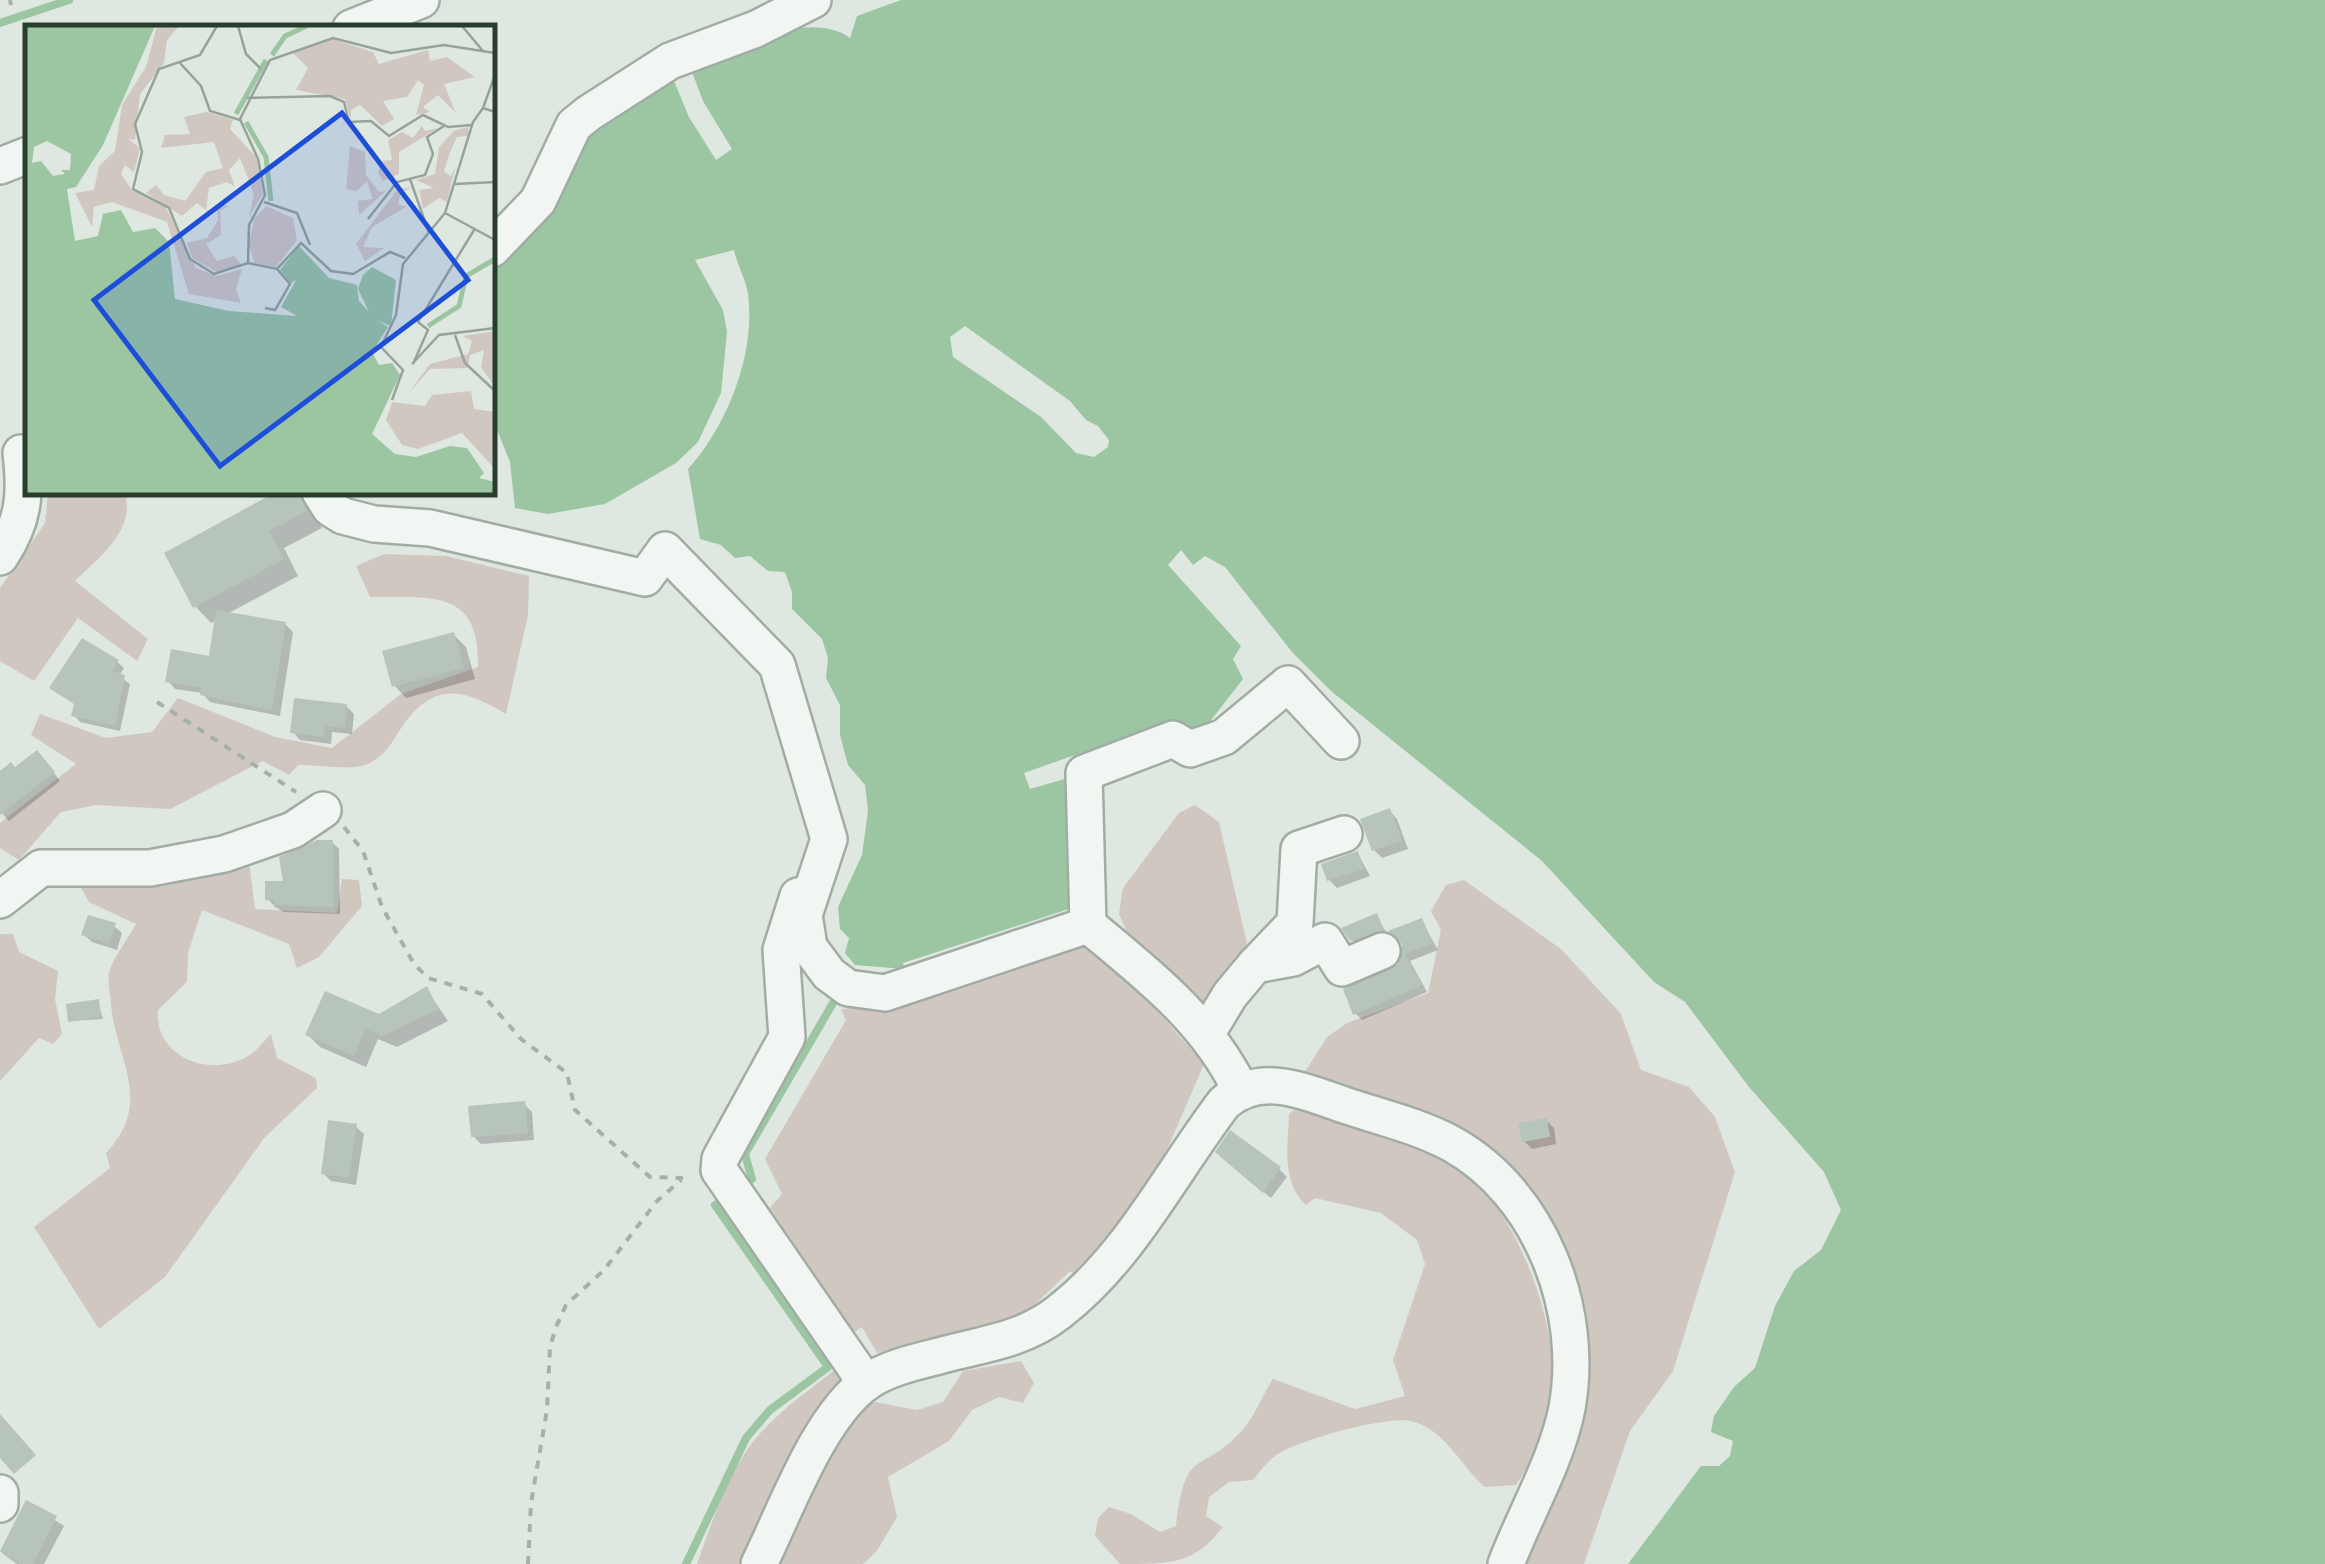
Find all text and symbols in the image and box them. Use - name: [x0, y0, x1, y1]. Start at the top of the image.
- inset map: [25, 25, 495, 495]

